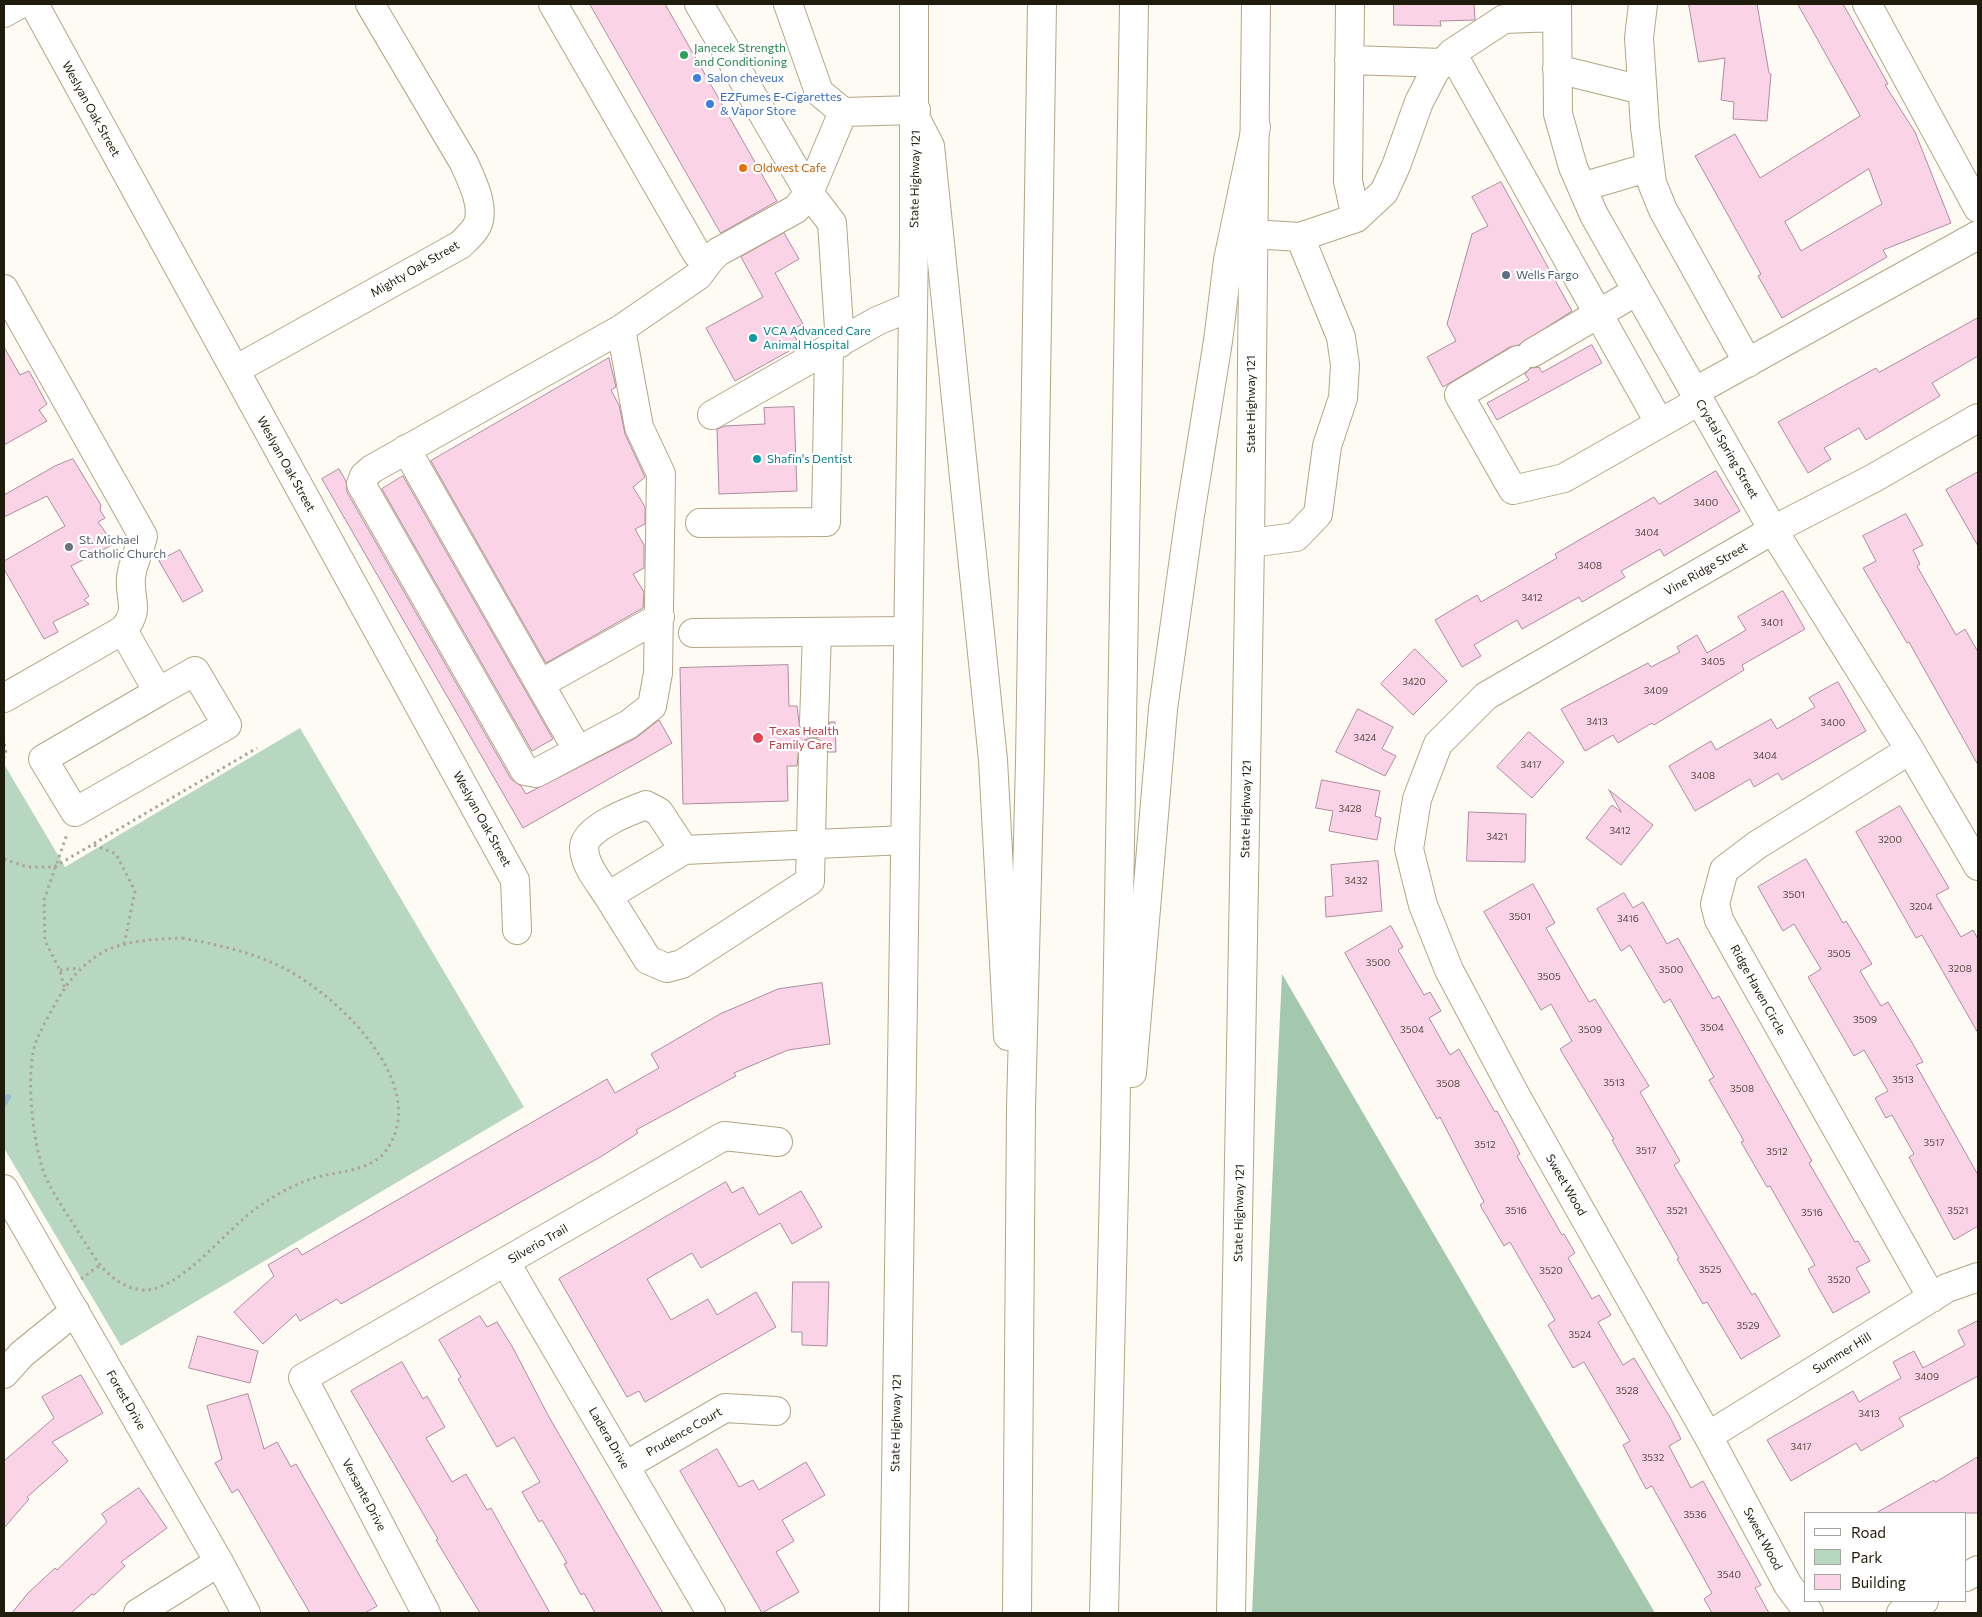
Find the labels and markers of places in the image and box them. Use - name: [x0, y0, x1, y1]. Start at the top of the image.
- place label: Janecek Strength and Conditioning: [694, 41, 787, 69]
- marker: Janecek Strength and Conditioning: [678, 49, 690, 61]
- place label: Salon cheveux: [707, 71, 784, 85]
- marker: Salon cheveux: [691, 72, 703, 84]
- place label: EZFumes E-Cigarettes & Vapor Store: [720, 90, 842, 118]
- marker: EZFumes E-Cigarettes & Vapor Store: [704, 98, 716, 110]
- place label: Oldwest Cafe: [753, 161, 826, 175]
- marker: Oldwest Cafe: [737, 162, 749, 174]
- place label: Wells Fargo: [1516, 268, 1579, 282]
- marker: Wells Fargo: [1500, 269, 1512, 281]
- place label: VCA Advanced Care Animal Hospital: [763, 324, 871, 352]
- marker: VCA Advanced Care Animal Hospital: [747, 332, 759, 344]
- place label: Shafin's Dentist: [767, 452, 852, 466]
- marker: Shafin's Dentist: [751, 453, 763, 465]
- place label: St. Michael Catholic Church: [79, 533, 166, 561]
- marker: St. Michael Catholic Church: [63, 541, 75, 553]
- place label: Texas Health Family Care: [769, 724, 839, 752]
- marker: Texas Health Family Care: [751, 731, 765, 745]

